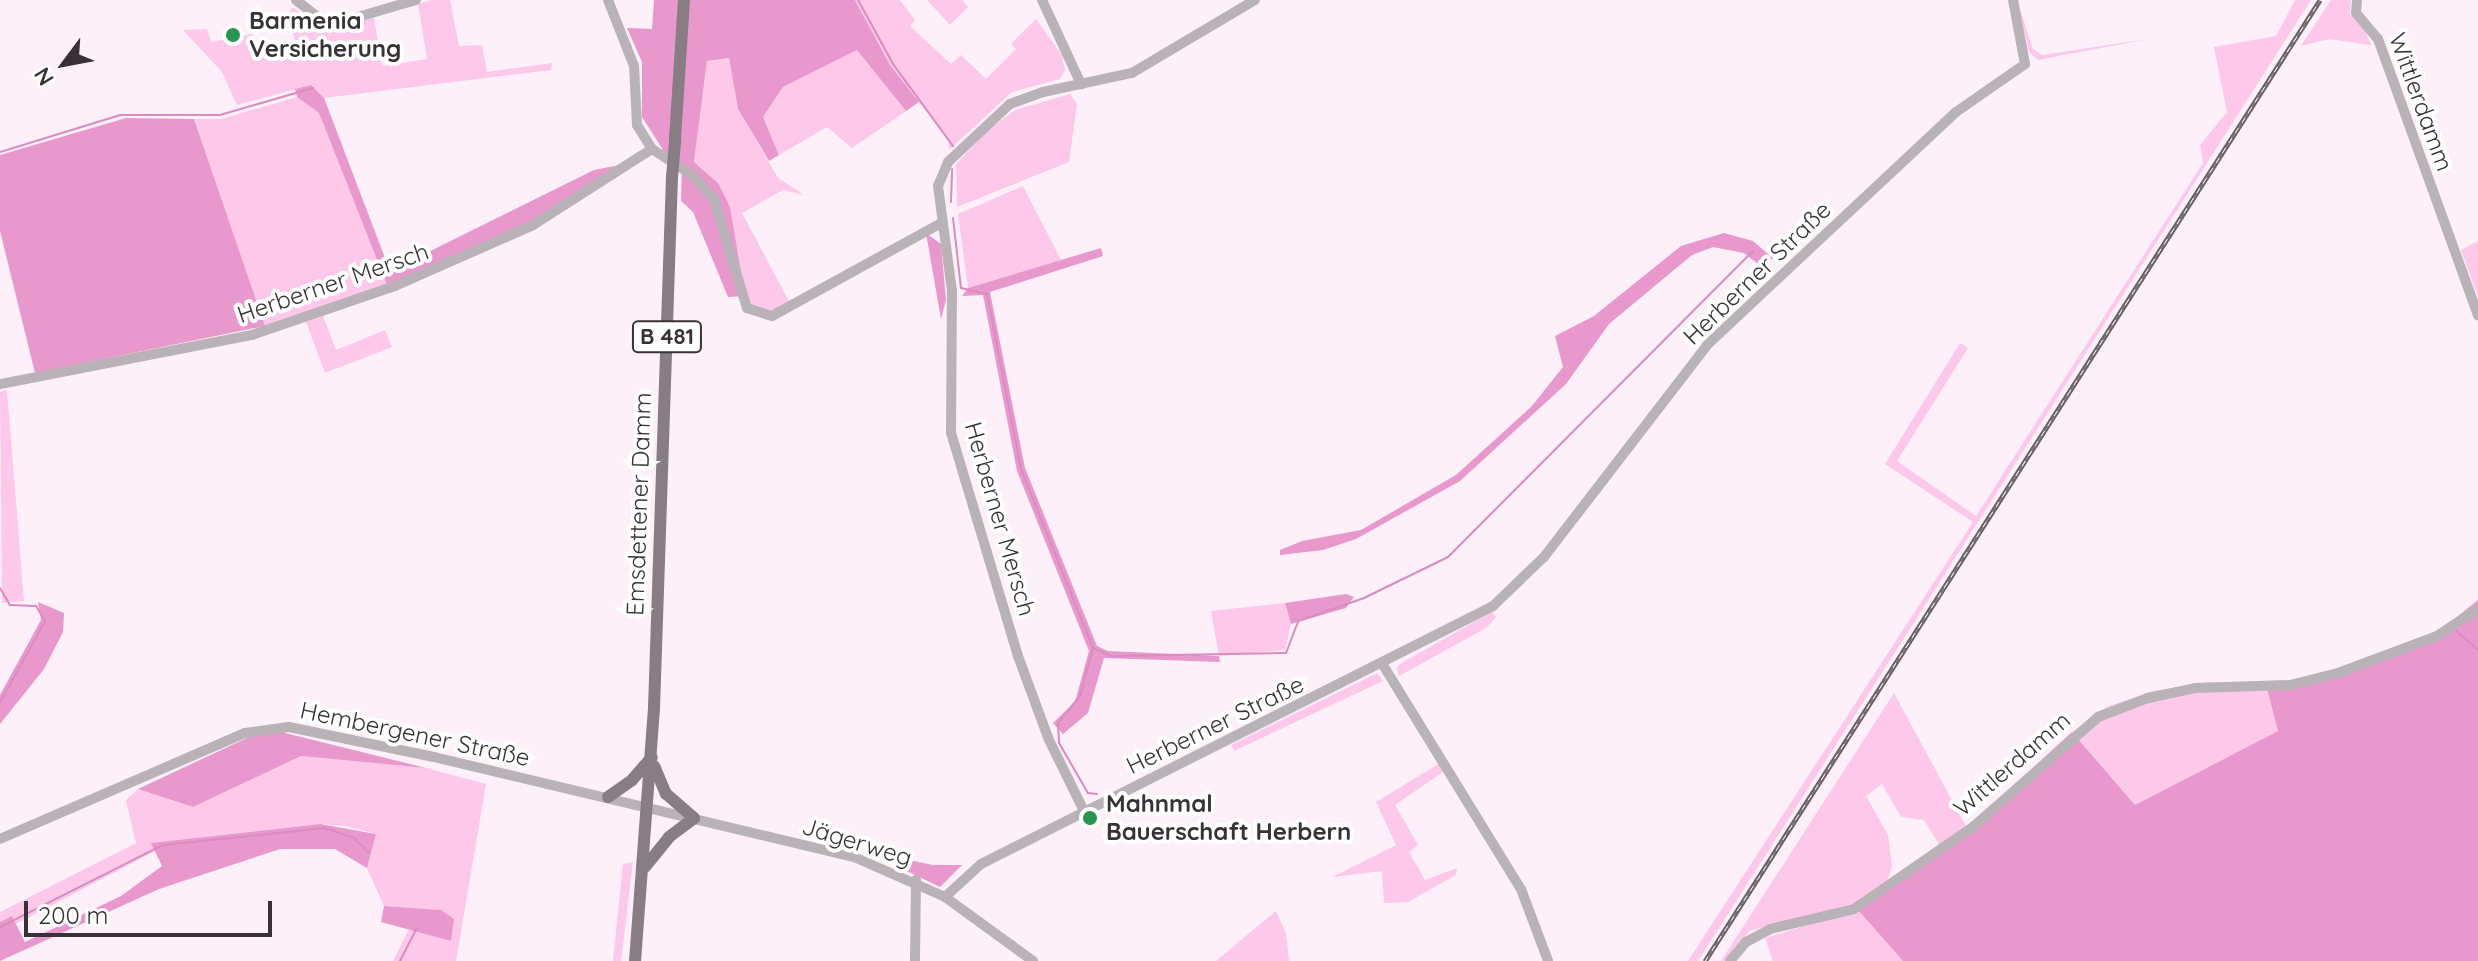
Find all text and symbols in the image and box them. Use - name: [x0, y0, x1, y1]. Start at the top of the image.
- place label: Barmenia Versicherung: [249, 7, 401, 63]
- north arrow: [24, 24, 104, 104]
- marker: Barmenia Versicherung: [224, 26, 242, 44]
- street label: Wittlerdamm: [2383, 29, 2459, 175]
- text: N: [27, 62, 60, 91]
- street label: Herberner Straße: [1677, 195, 1837, 351]
- street label: Herberner Mersch: [233, 237, 433, 329]
- road number: B 481: [631, 319, 703, 355]
- street label: Emsdettener Damm: [621, 392, 657, 616]
- street label: Herberner Mersch: [959, 419, 1041, 619]
- street label: Herberner Straße: [1122, 670, 1308, 780]
- street label: Hembergener Straße: [297, 696, 533, 772]
- street label: Wittlerdamm: [1948, 706, 2076, 822]
- place label: Mahnmal Bauerschaft Herbern: [1106, 790, 1351, 846]
- marker: Mahnmal Bauerschaft Herbern: [1081, 809, 1099, 827]
- street label: Jägerweg: [799, 812, 915, 872]
- scale bar: [28, 885, 276, 935]
- text: 200 m: [38, 900, 108, 930]

